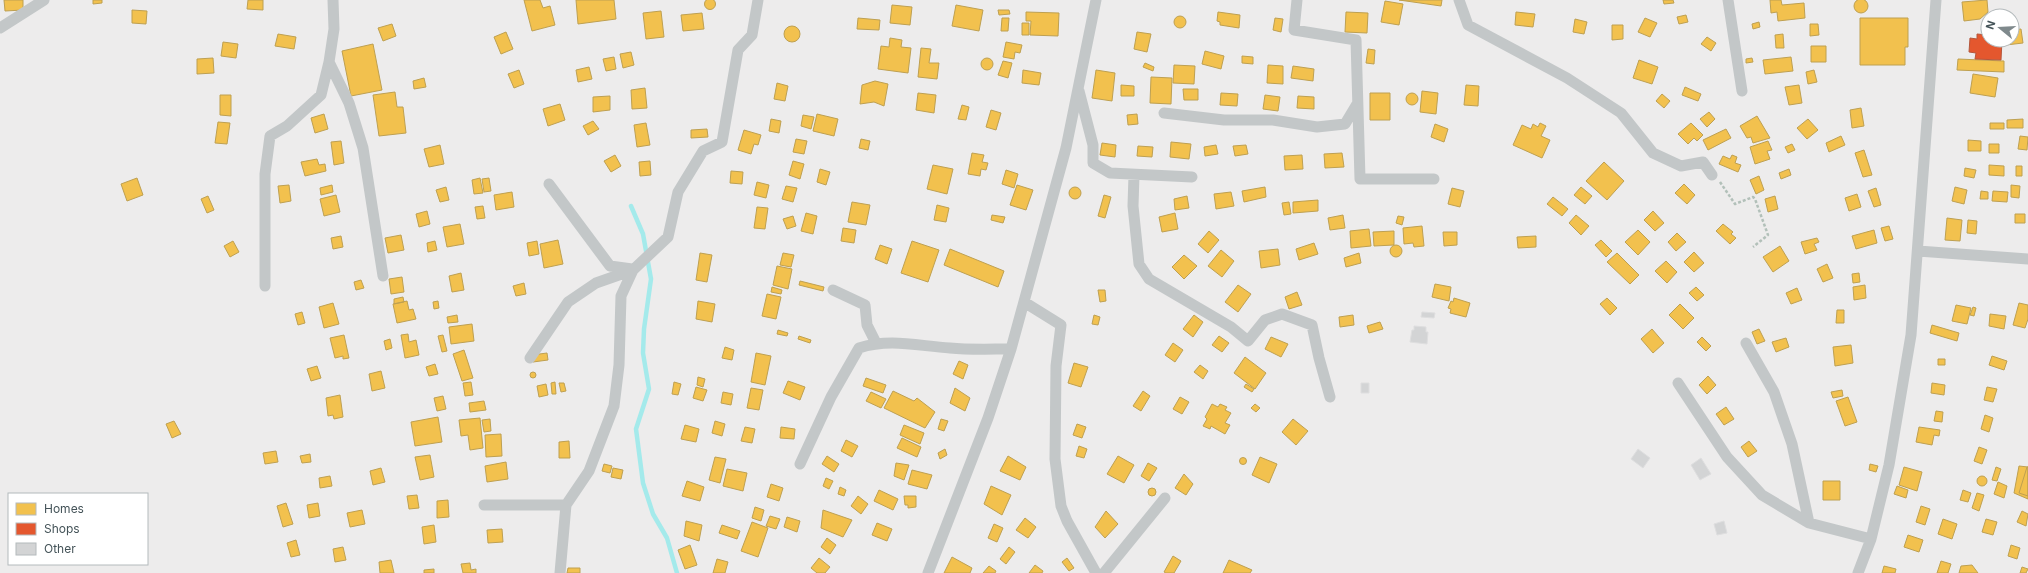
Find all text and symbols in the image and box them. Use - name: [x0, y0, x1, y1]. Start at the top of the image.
- north arrow: [1980, 8, 2020, 48]
- text: N: [1983, 19, 1998, 31]
- legend: [8, 493, 148, 565]
- text: Homes: [44, 501, 84, 516]
- text: Shops: [44, 521, 80, 536]
- text: Other: [44, 541, 76, 556]

